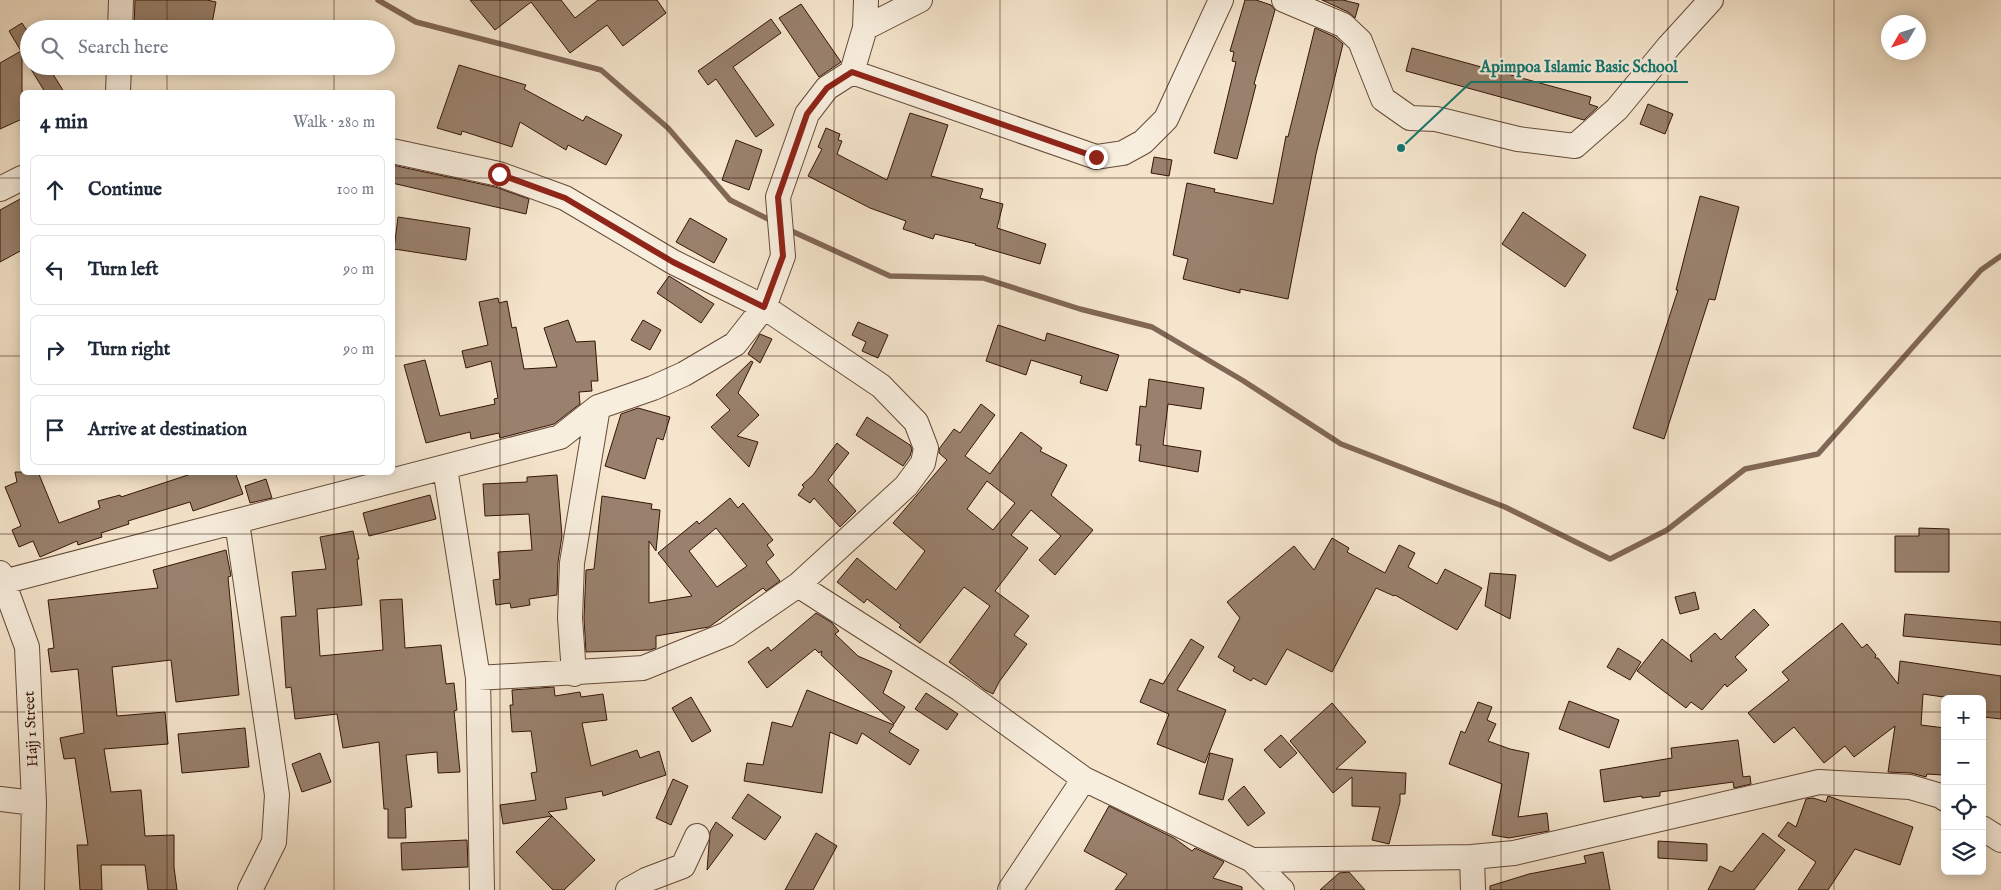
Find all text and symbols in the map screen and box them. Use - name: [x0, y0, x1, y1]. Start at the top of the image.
- north arrow: [1881, 15, 1926, 60]
- search box: [20, 20, 395, 75]
- icon: search: [38, 34, 66, 62]
- text: Search here: [78, 36, 169, 60]
- callout: Apimpoa Islamic Basic School: [1471, 51, 1688, 82]
- text: Apimpoa Islamic Basic School: [1479, 58, 1678, 78]
- text: 4 min: [40, 109, 88, 136]
- text: Walk · 280 m: [293, 113, 375, 133]
- route end: [1085, 146, 1108, 169]
- route start: [488, 163, 511, 186]
- icon: ahead: [41, 176, 69, 204]
- text: Continue: [88, 178, 162, 202]
- text: 100 m: [337, 180, 374, 200]
- icon: left: [41, 256, 69, 284]
- text: Turn left: [88, 258, 159, 282]
- text: 90 m: [343, 260, 374, 280]
- icon: right: [41, 336, 69, 364]
- text: Turn right: [88, 338, 170, 362]
- text: 90 m: [343, 340, 374, 360]
- icon: arrive: [41, 416, 69, 444]
- text: Arrive at destination: [88, 418, 247, 442]
- street label: Hajj 1 Street: [20, 691, 42, 767]
- map controls: [1941, 695, 1986, 875]
- button: +: [1941, 695, 1986, 740]
- button: −: [1941, 740, 1986, 785]
- button: locate: [1941, 785, 1986, 830]
- button: layers: [1941, 830, 1986, 875]

